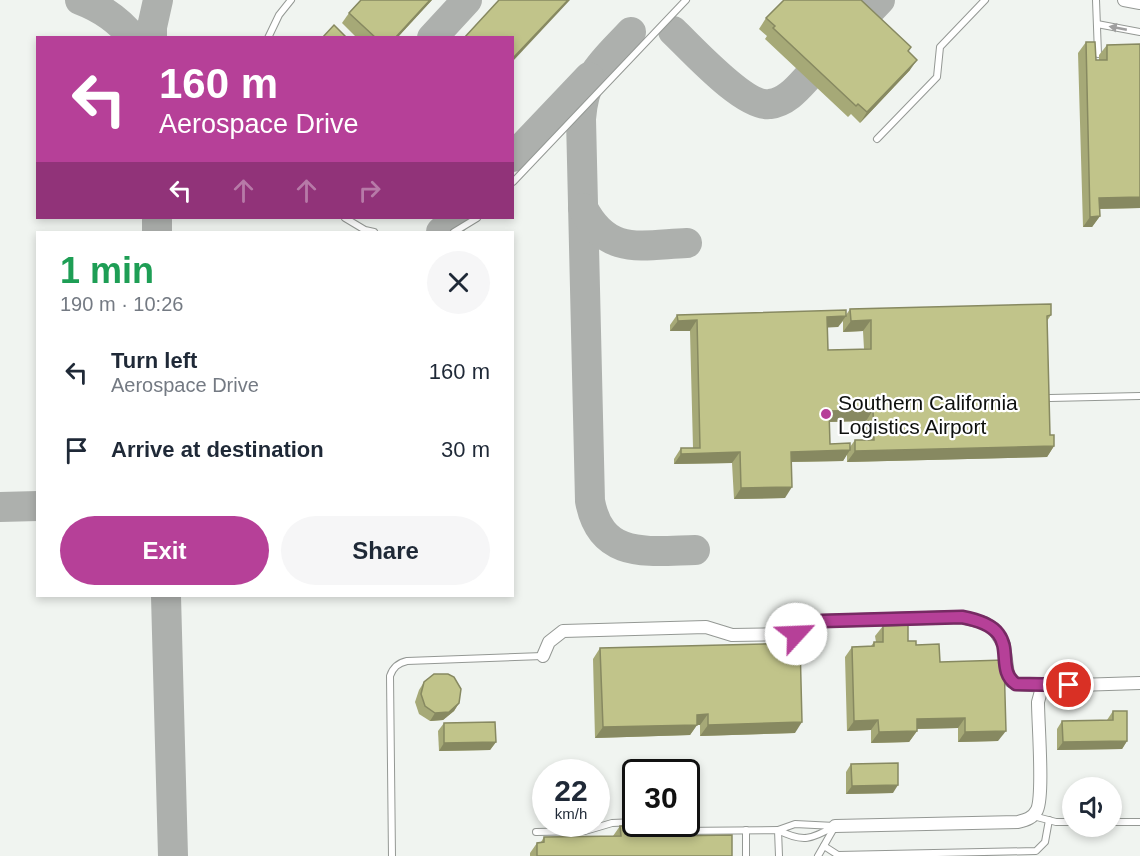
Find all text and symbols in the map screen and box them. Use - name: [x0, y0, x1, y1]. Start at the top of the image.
- one-way arrow: [1109, 23, 1128, 32]
- icon: left: [60, 60, 138, 138]
- text: 160 m: [159, 60, 278, 107]
- text: Aerospace Drive: [159, 109, 359, 139]
- icon: left: [164, 174, 197, 207]
- icon: ahead: [227, 174, 260, 207]
- icon: ahead: [290, 174, 323, 207]
- icon: right: [353, 174, 386, 207]
- text: 1 min: [60, 250, 154, 291]
- button: close: [427, 251, 490, 314]
- text: 190 m · 10:26: [60, 293, 183, 315]
- text: Turn left: [111, 348, 197, 373]
- icon: left: [60, 356, 93, 389]
- text: 160 m: [429, 359, 490, 384]
- text: Aerospace Drive: [111, 374, 259, 396]
- place label: Southern California Logistics Airport: [838, 391, 1018, 438]
- marker: Southern California Logistics Airport: [819, 407, 833, 421]
- icon: arrive: [60, 434, 93, 467]
- text: Arrive at destination: [111, 437, 324, 462]
- text: 30 m: [441, 437, 490, 462]
- button: Exit: [60, 516, 269, 585]
- button: Share: [281, 516, 490, 585]
- position arrow: [764, 602, 828, 666]
- pin: [1043, 659, 1094, 710]
- icon: arrive: [1052, 668, 1085, 701]
- speed limit sign: 30: [622, 759, 700, 837]
- text: 22: [554, 774, 588, 807]
- map controls: [1062, 777, 1122, 837]
- button: sound: [1062, 777, 1122, 837]
- text: km/h: [555, 805, 587, 822]

